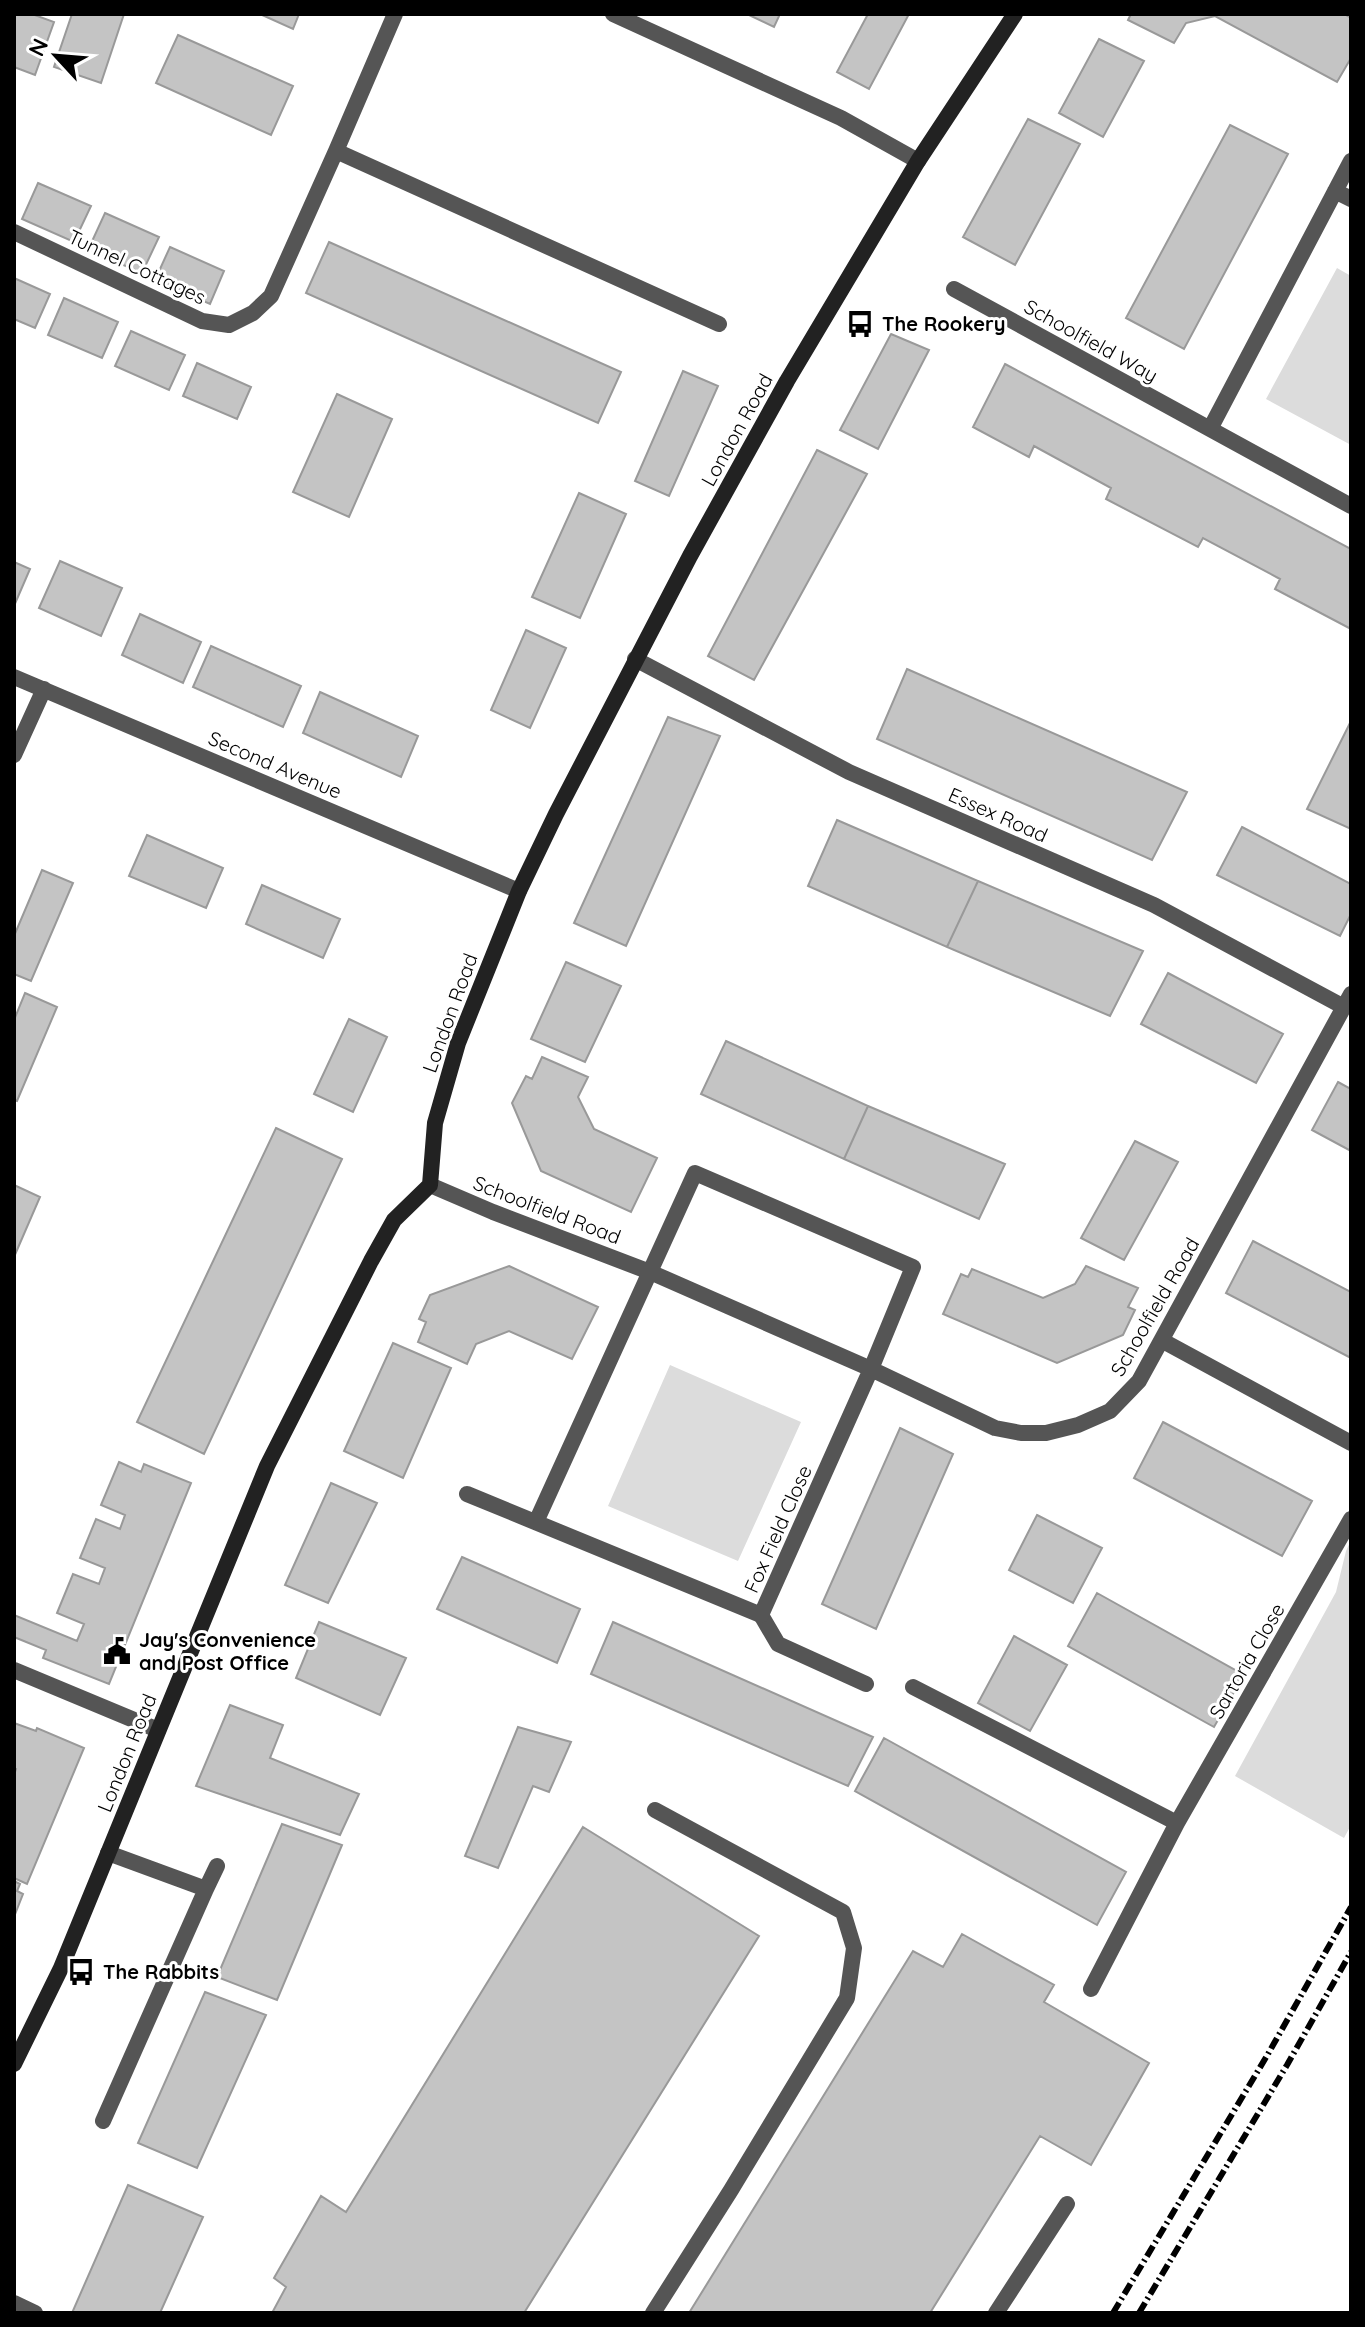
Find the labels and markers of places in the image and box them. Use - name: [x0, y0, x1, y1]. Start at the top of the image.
- bus stop icon: The Rookery: [845, 309, 875, 339]
- place label: The Rookery: [882, 311, 1005, 336]
- place label: Jay's Convenience and Post Office: [139, 1627, 316, 1675]
- public building icon: Jay's Convenience and Post Office: [102, 1636, 132, 1666]
- bus stop icon: The Rabbits: [66, 1957, 96, 1987]
- place label: The Rabbits: [103, 1959, 219, 1984]

